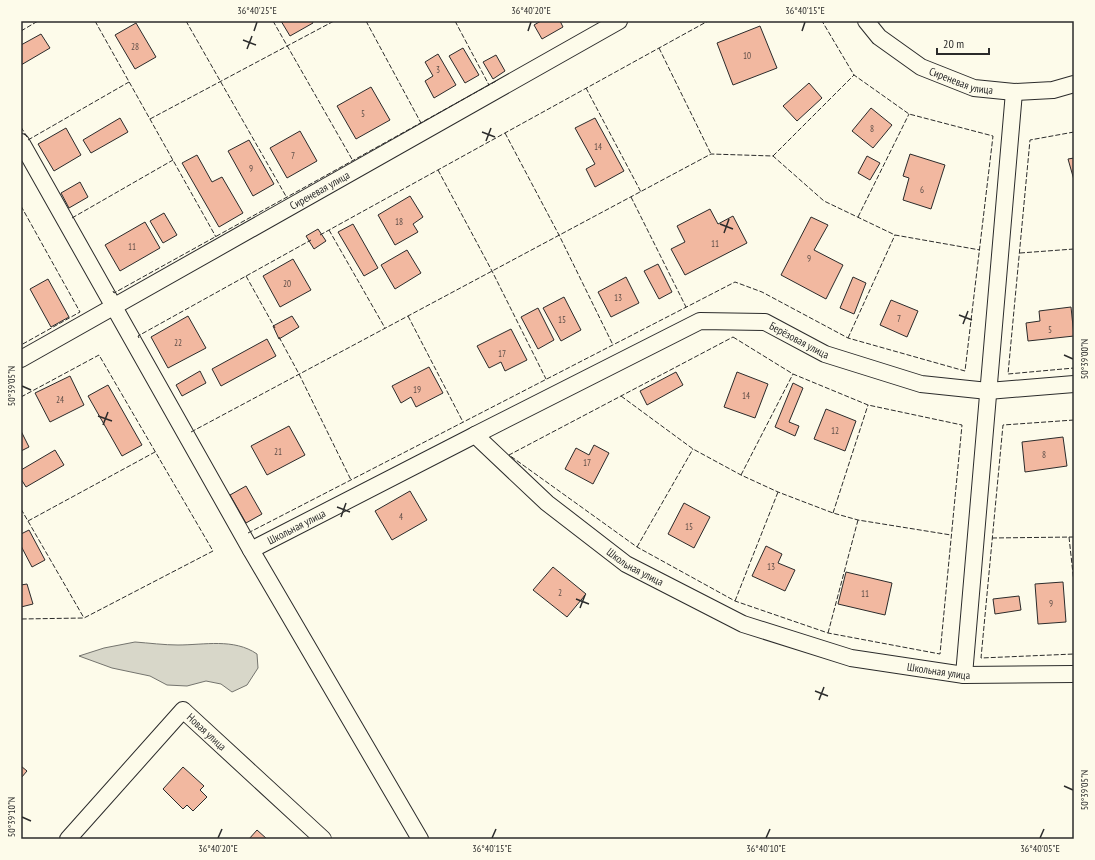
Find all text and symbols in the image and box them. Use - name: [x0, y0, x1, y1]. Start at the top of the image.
- text: 36°40'25"E: [237, 4, 277, 17]
- text: 36°40'20"E: [511, 4, 551, 17]
- text: 36°40'15"E: [785, 4, 825, 17]
- scale bar: [937, 30, 989, 56]
- text: 20 m: [943, 36, 964, 51]
- house number: 28: [131, 41, 139, 52]
- house number: 10: [743, 50, 751, 61]
- house number: 3: [436, 64, 440, 75]
- street label: Сиреневая улица: [927, 64, 994, 97]
- house number: 5: [361, 108, 365, 119]
- house number: 8: [870, 123, 874, 134]
- house number: 14: [594, 141, 602, 152]
- house number: 7: [291, 150, 295, 161]
- house number: 9: [249, 163, 253, 174]
- street label: Сиреневая улица: [287, 168, 352, 213]
- house number: 6: [920, 184, 924, 195]
- house number: 18: [395, 216, 403, 227]
- house number: 11: [711, 238, 719, 249]
- house number: 11: [128, 241, 136, 252]
- house number: 9: [807, 253, 811, 264]
- house number: 20: [283, 278, 291, 289]
- house number: 13: [614, 292, 622, 303]
- house number: 7: [897, 313, 901, 324]
- house number: 15: [558, 314, 566, 325]
- street label: Берёзовая улица: [767, 319, 830, 362]
- house number: 5: [1048, 324, 1052, 335]
- house number: 22: [174, 337, 182, 348]
- text: 50°39'00"N: [1078, 339, 1091, 379]
- house number: 17: [498, 348, 506, 359]
- text: 50°39'05"N: [5, 366, 18, 406]
- house number: 19: [413, 384, 421, 395]
- house number: 14: [742, 390, 750, 401]
- house number: 24: [56, 394, 64, 405]
- house number: 12: [831, 425, 839, 436]
- house number: 21: [274, 446, 282, 457]
- house number: 8: [1042, 449, 1046, 460]
- house number: 17: [583, 457, 591, 468]
- street label: Школьная улица: [265, 506, 328, 547]
- house number: 4: [399, 511, 403, 522]
- house number: 15: [685, 521, 693, 532]
- street label: Школьная улица: [604, 545, 666, 589]
- house number: 13: [767, 561, 775, 572]
- house number: 2: [558, 587, 562, 598]
- house number: 11: [861, 588, 869, 599]
- house number: 9: [1049, 598, 1053, 609]
- street label: Школьная улица: [906, 660, 970, 682]
- street label: Новая улица: [184, 710, 229, 753]
- text: 50°39'05"N: [1078, 770, 1091, 810]
- text: 50°39'10"N: [5, 797, 18, 837]
- text: 36°40'20"E: [198, 842, 238, 855]
- text: 36°40'15"E: [472, 842, 512, 855]
- text: 36°40'10"E: [746, 842, 786, 855]
- text: 36°40'05"E: [1020, 842, 1060, 855]

